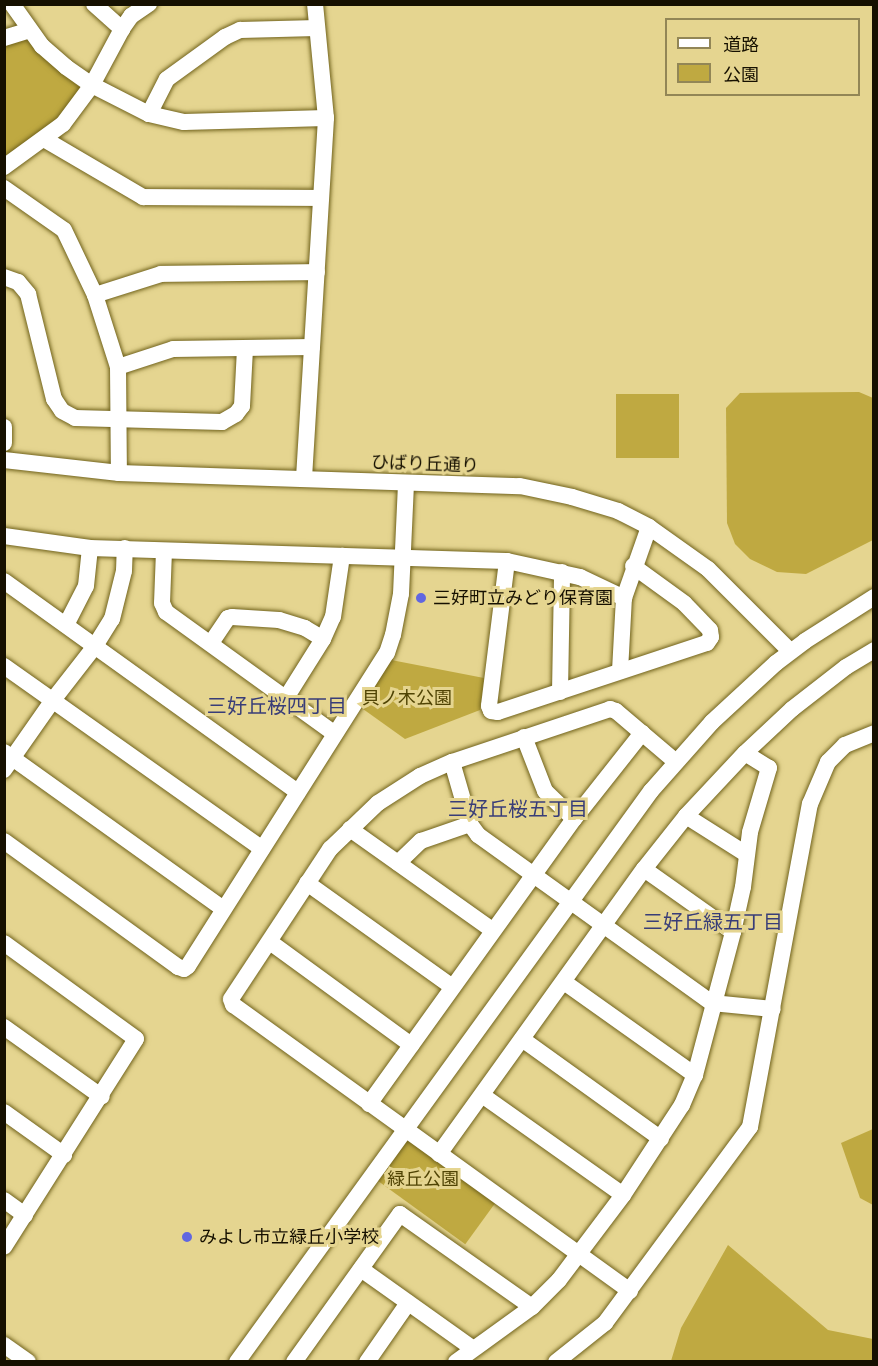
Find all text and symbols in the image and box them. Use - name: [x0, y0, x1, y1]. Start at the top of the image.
- legend: [665, 18, 860, 96]
- text: 道路: [723, 34, 759, 55]
- text: 公園: [723, 64, 759, 85]
- street label: ひばり丘通り: [371, 451, 479, 477]
- place label: 三好町立みどり保育園: [433, 587, 613, 609]
- marker: 三好町立みどり保育園: [414, 591, 428, 605]
- park label: 貝ノ木公園: [362, 687, 452, 709]
- district label: 三好丘桜四丁目: [207, 694, 347, 718]
- district label: 三好丘桜五丁目: [448, 797, 588, 821]
- district label: 三好丘緑五丁目: [643, 910, 783, 934]
- park label: 緑丘公園: [387, 1168, 459, 1190]
- place label: みよし市立緑丘小学校: [199, 1226, 379, 1248]
- marker: みよし市立緑丘小学校: [180, 1230, 194, 1244]

